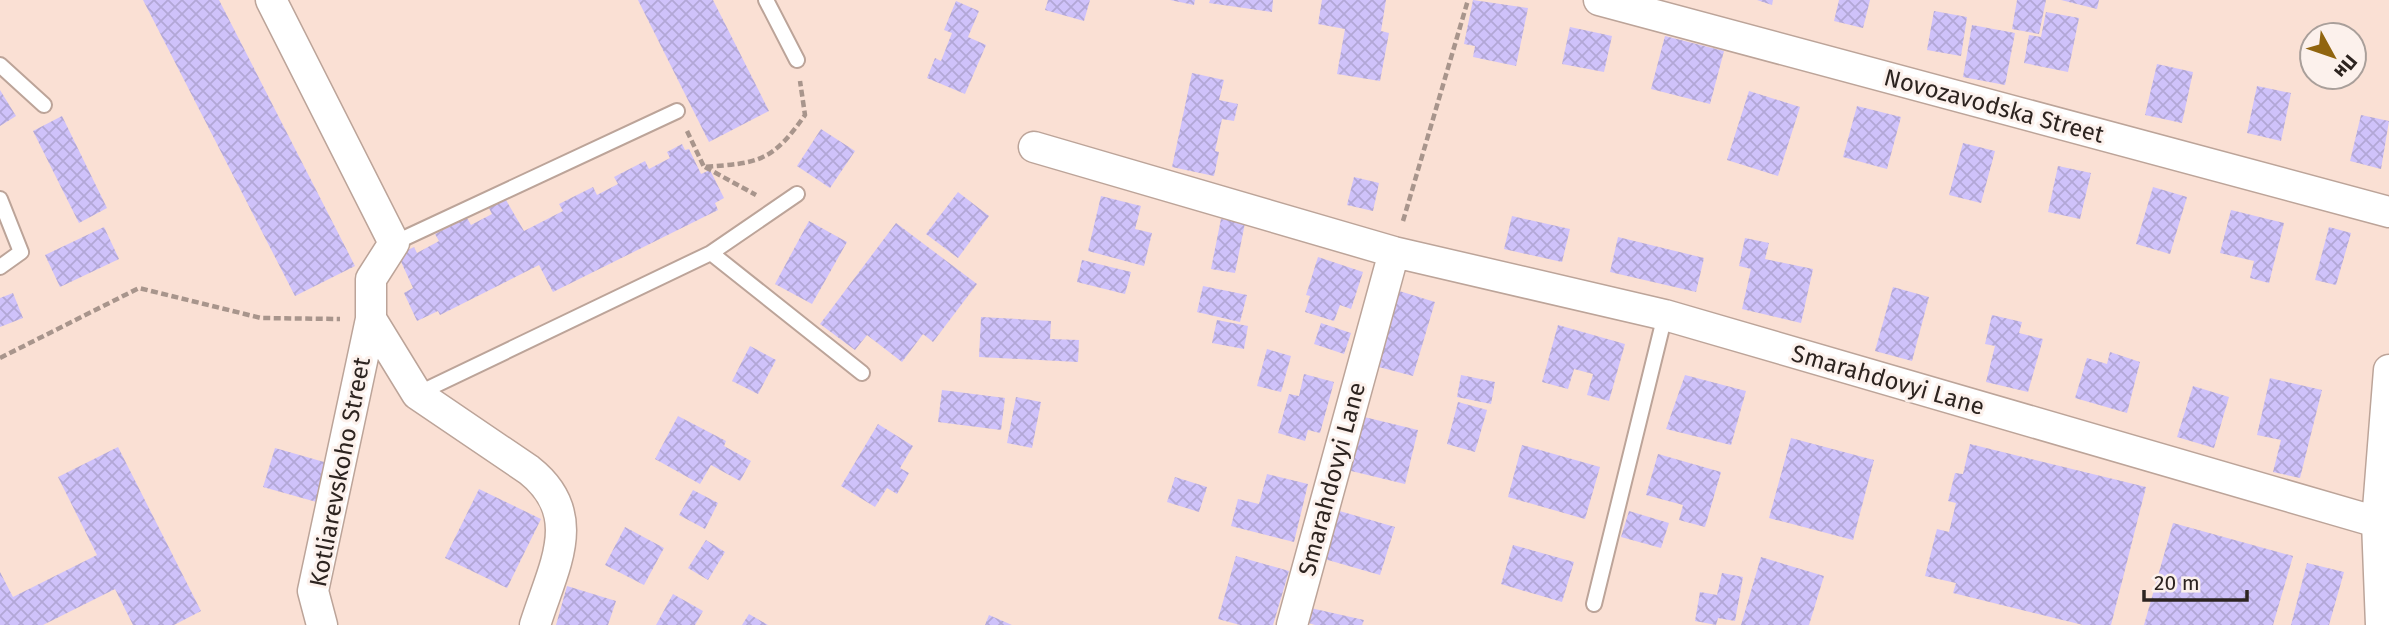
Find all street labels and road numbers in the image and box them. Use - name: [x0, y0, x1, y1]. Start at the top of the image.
- street label: Novozavodska Street: [1881, 63, 2107, 149]
- street label: Smarahdovyi Lane: [1788, 339, 1988, 421]
- street label: Kotliarevskoho Street: [304, 355, 376, 589]
- street label: Smarahdovyi Lane: [1293, 379, 1371, 579]

